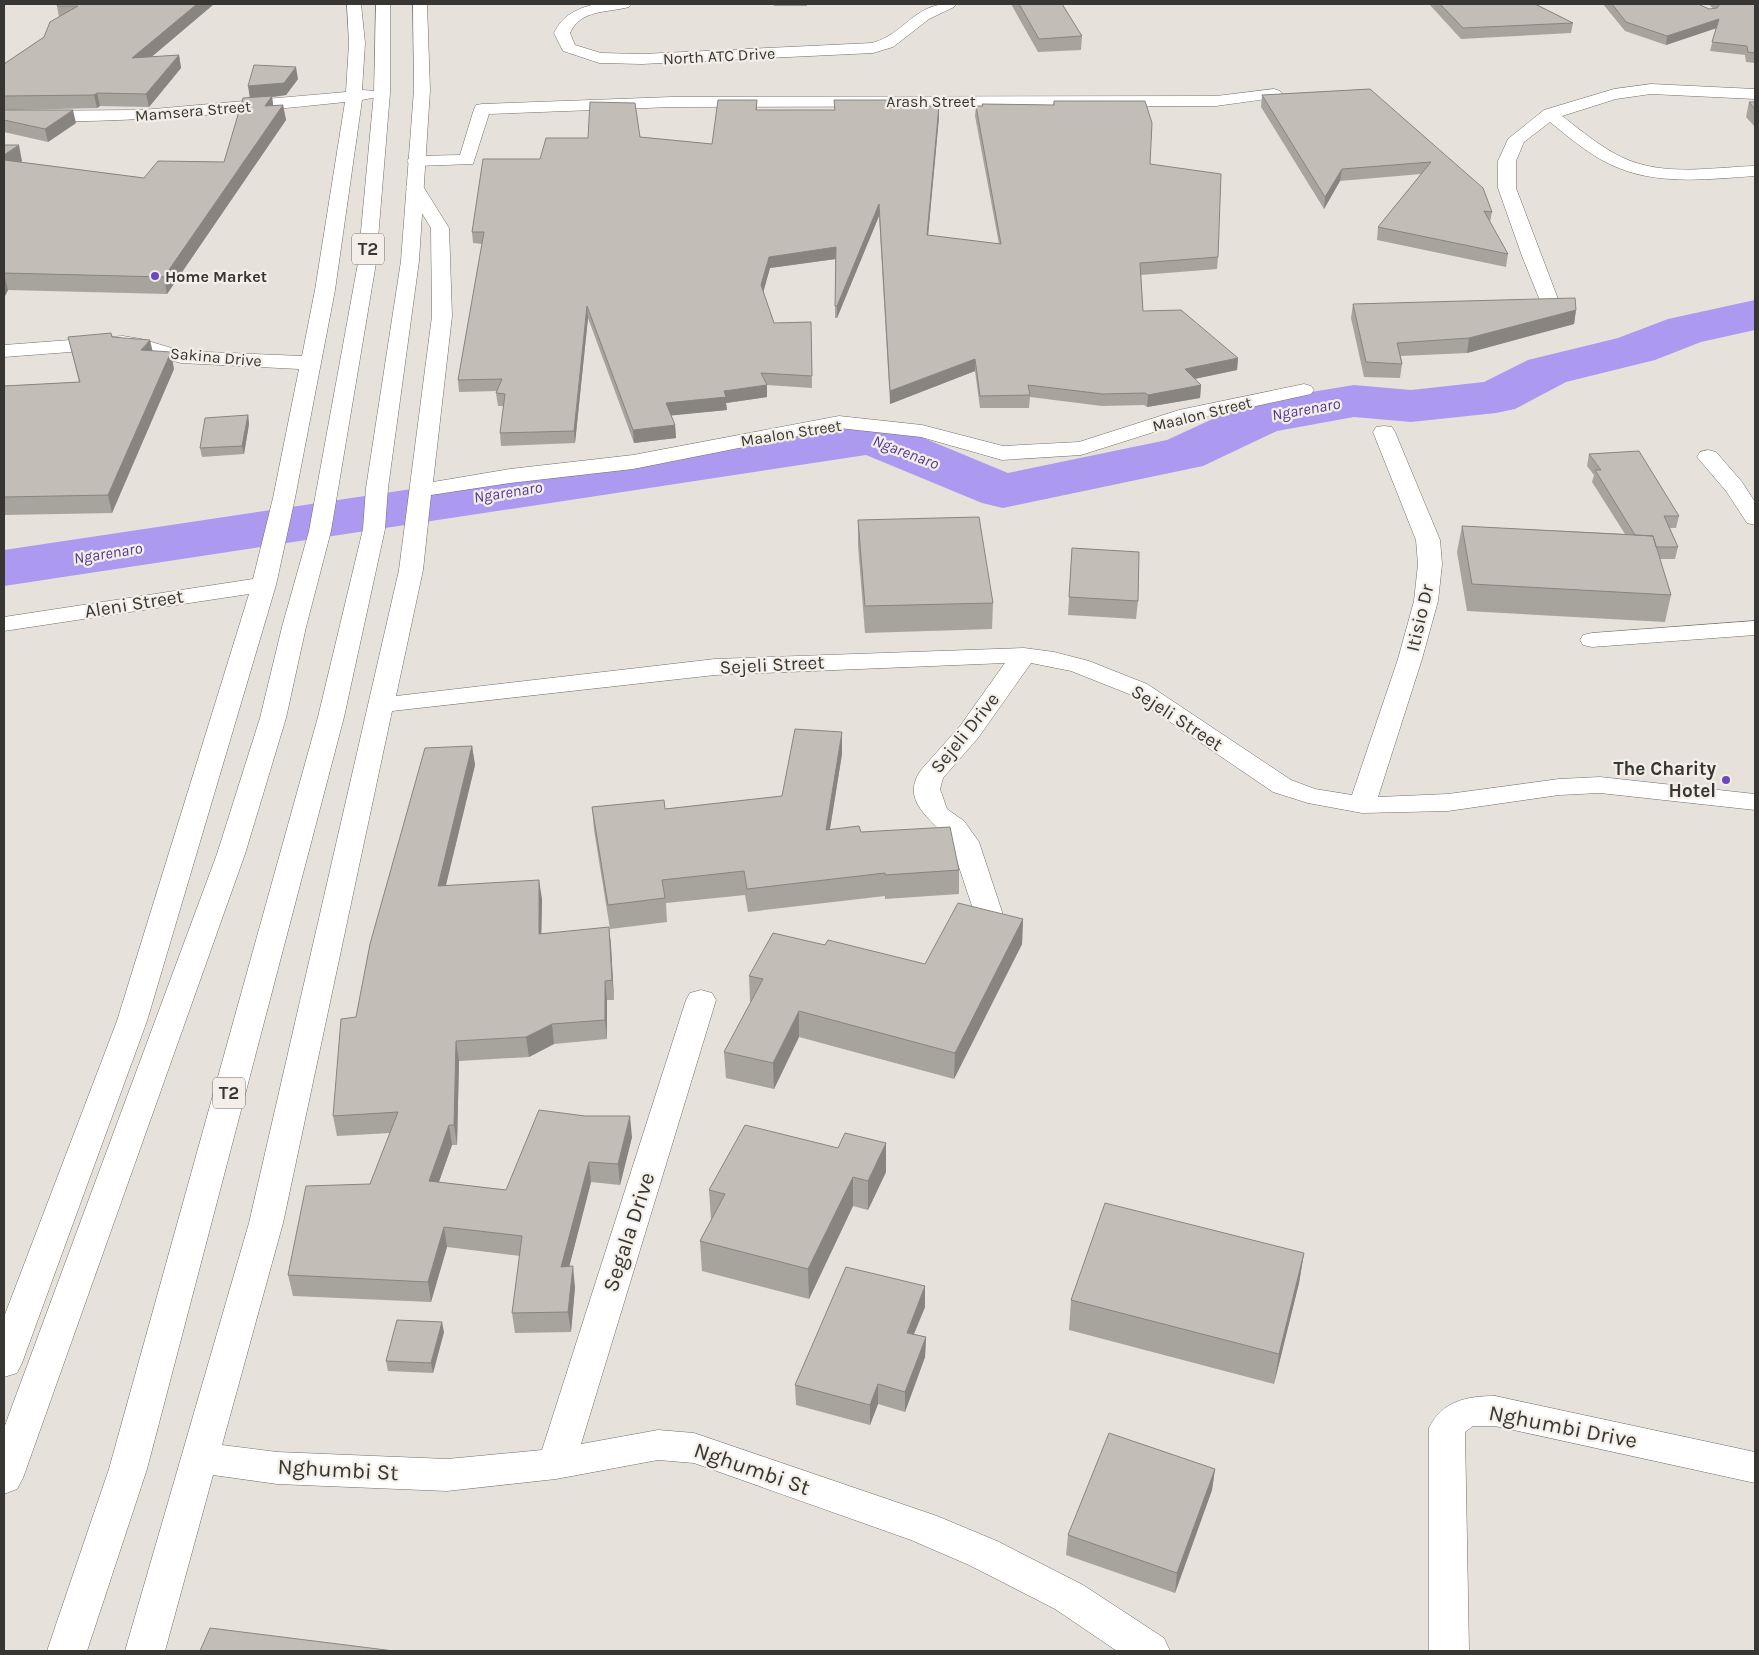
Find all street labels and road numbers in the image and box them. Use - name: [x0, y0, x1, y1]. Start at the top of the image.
- street label: North ATC Drive: [662, 44, 776, 68]
- street label: Arash Street: [886, 92, 976, 111]
- street label: Mamsera Street: [134, 96, 252, 126]
- road number: T2: [352, 233, 384, 264]
- street label: Sakina Drive: [169, 344, 263, 370]
- street label: Maalon Street: [1150, 392, 1254, 436]
- street label: Maalon Street: [739, 416, 843, 450]
- street label: Itisio Dr: [1402, 582, 1438, 654]
- street label: Aleni Street: [83, 585, 185, 623]
- street label: Sejeli Street: [719, 651, 825, 679]
- street label: Sejeli Street: [1127, 680, 1227, 756]
- street label: Sejeli Drive: [926, 688, 1004, 778]
- road number: T2: [213, 1078, 245, 1108]
- street label: Segala Drive: [597, 1169, 661, 1295]
- street label: Nghumbi Drive: [1486, 1400, 1640, 1454]
- street label: Nghumbi St: [691, 1437, 813, 1501]
- street label: Nghumbi St: [277, 1454, 399, 1486]

